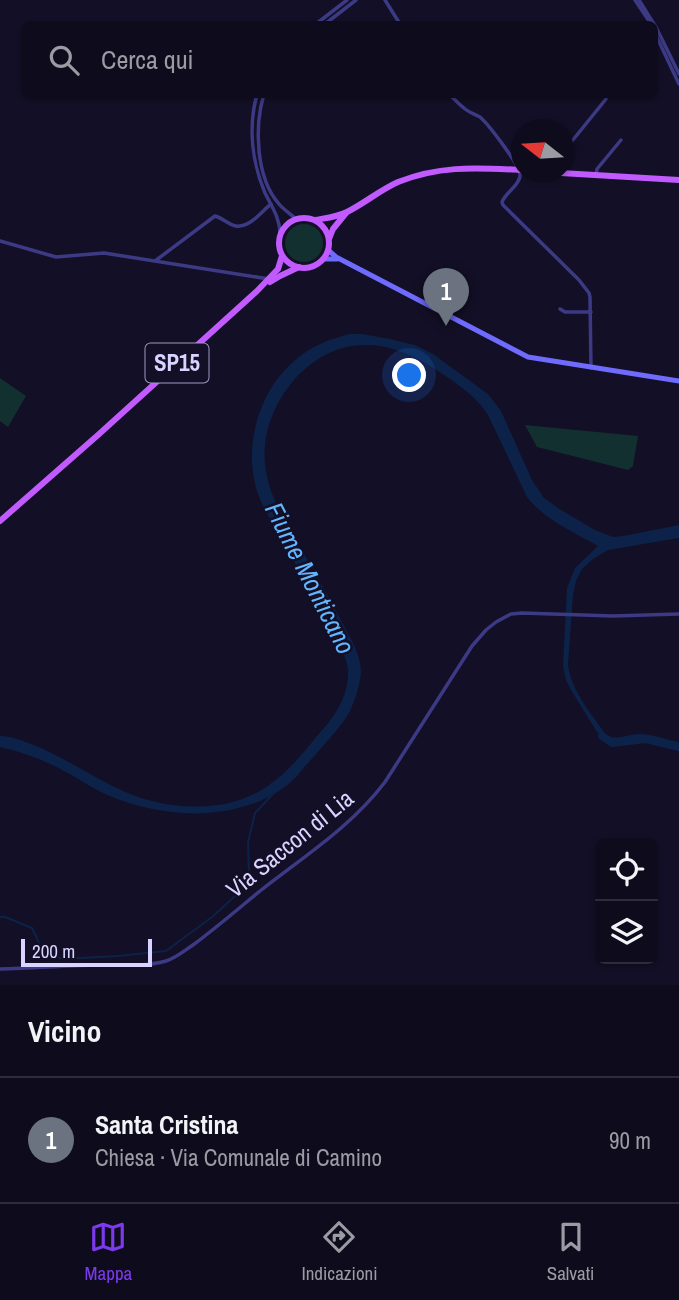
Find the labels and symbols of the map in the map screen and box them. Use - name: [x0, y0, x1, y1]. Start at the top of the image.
- north arrow: [511, 119, 574, 182]
- pin: 1: [423, 268, 469, 326]
- road number: SP15: [146, 344, 208, 382]
- your location: [392, 358, 426, 392]
- water label: Fiume Monticano: [257, 496, 364, 660]
- street label: Via Saccon di Lia: [219, 782, 360, 904]
- scale bar: [21, 936, 152, 968]

